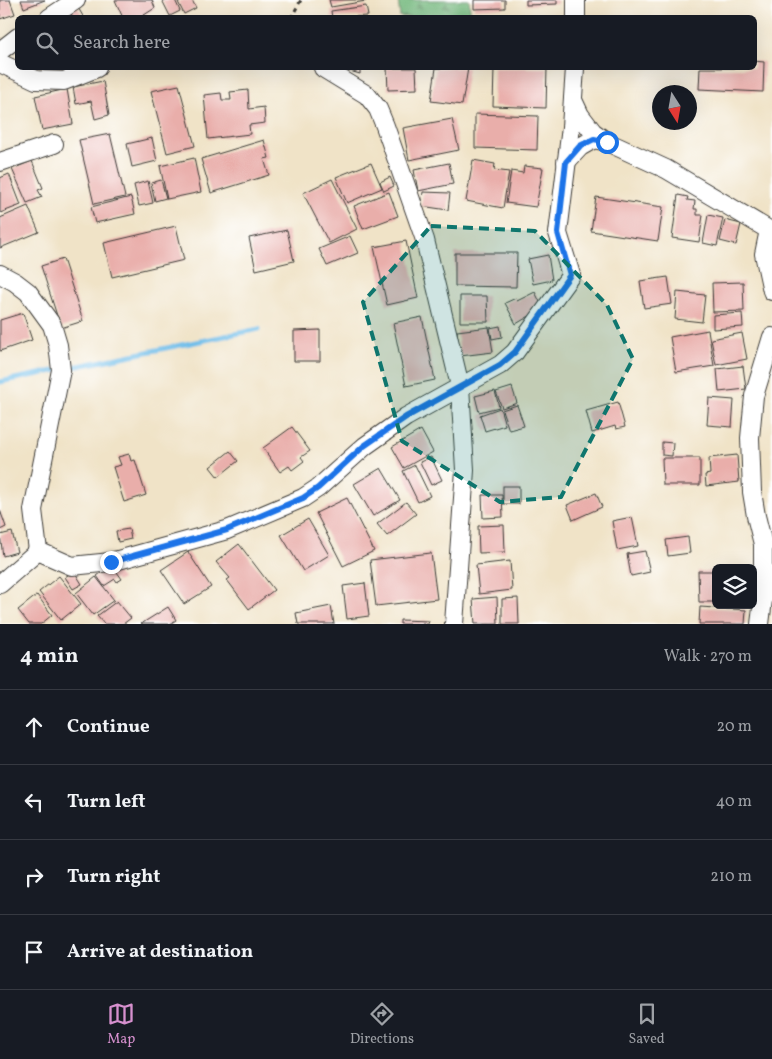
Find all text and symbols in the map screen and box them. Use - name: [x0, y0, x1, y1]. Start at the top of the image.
- search box: [15, 15, 757, 70]
- icon: search: [33, 29, 61, 57]
- text: Search here: [73, 30, 170, 56]
- north arrow: [652, 85, 697, 130]
- route start: [596, 131, 619, 154]
- route end: [100, 551, 123, 574]
- map controls: [712, 564, 757, 609]
- button: layers: [712, 564, 757, 609]
- text: 4 min: [20, 642, 79, 671]
- text: Walk · 270 m: [664, 646, 752, 668]
- icon: ahead: [20, 713, 48, 741]
- text: Continue: [67, 714, 150, 740]
- text: 20 m: [717, 716, 752, 738]
- icon: left: [20, 788, 48, 816]
- text: Turn left: [67, 789, 146, 815]
- text: 40 m: [716, 791, 752, 813]
- icon: right: [20, 863, 48, 891]
- text: Turn right: [67, 864, 160, 890]
- text: 210 m: [710, 866, 752, 888]
- icon: arrive: [20, 938, 48, 966]
- text: Arrive at destination: [67, 939, 253, 965]
- tab: Map: [107, 1000, 135, 1049]
- tab: Directions: [350, 1000, 414, 1049]
- tab: Saved: [629, 1000, 665, 1049]

